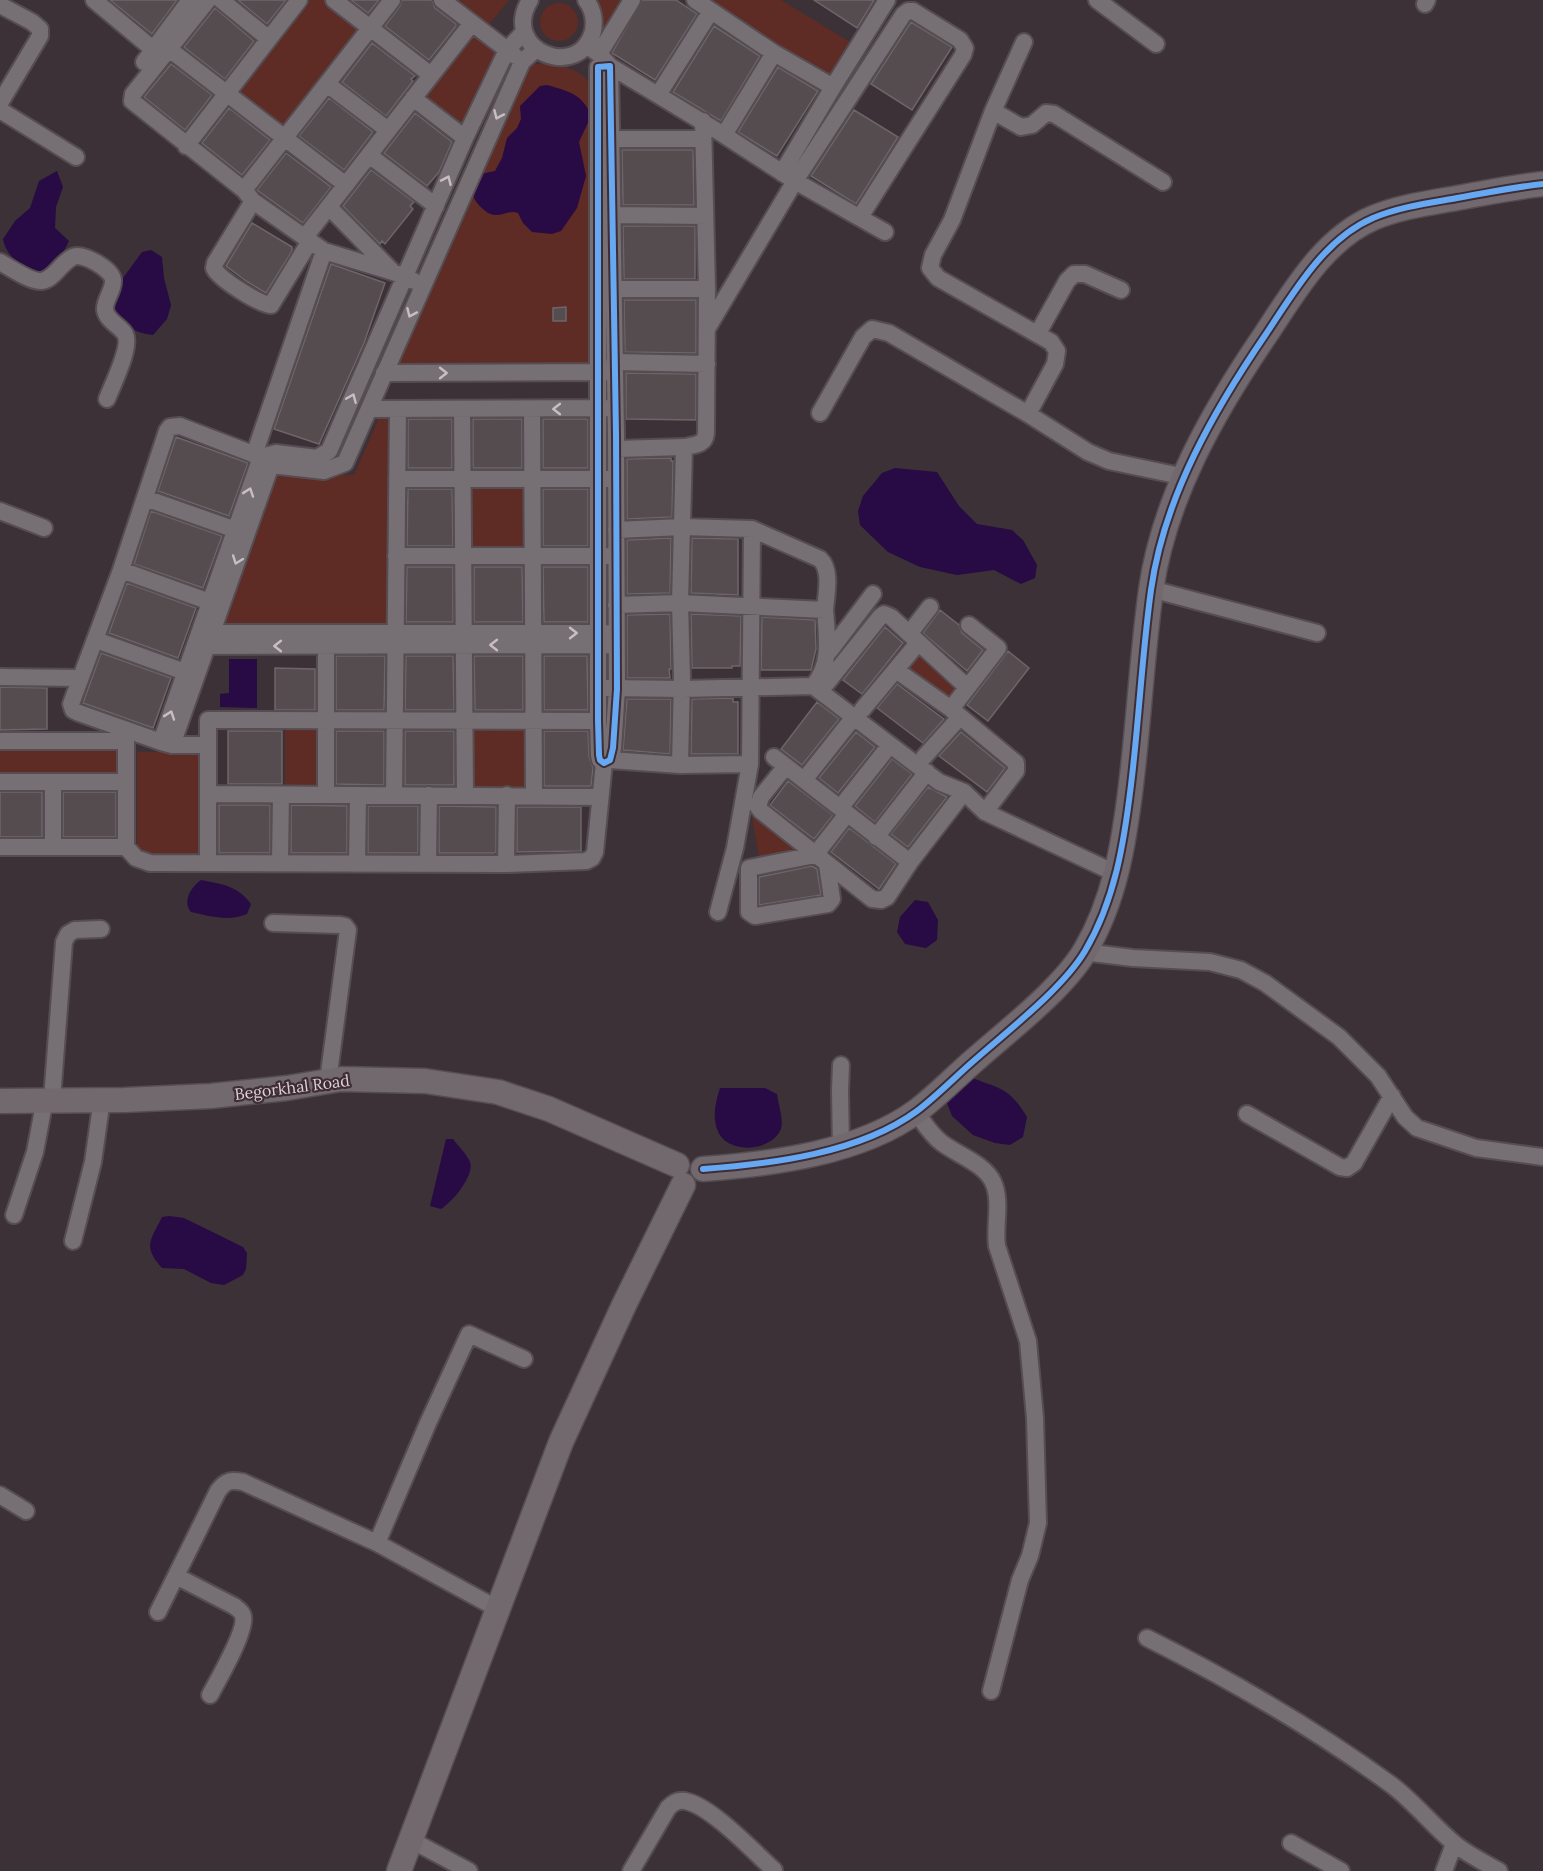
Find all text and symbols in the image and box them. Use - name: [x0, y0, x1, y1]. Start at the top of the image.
- one-way arrow: [494, 109, 506, 120]
- one-way arrow: [440, 176, 452, 187]
- one-way arrow: [406, 306, 418, 317]
- one-way arrow: [438, 367, 447, 379]
- one-way arrow: [345, 393, 357, 404]
- one-way arrow: [552, 403, 561, 415]
- one-way arrow: [242, 487, 255, 498]
- one-way arrow: [232, 554, 245, 565]
- one-way arrow: [568, 627, 577, 639]
- one-way arrow: [490, 639, 499, 651]
- one-way arrow: [274, 640, 283, 652]
- one-way arrow: [163, 710, 176, 721]
- street label: Begorkhal Road: [233, 1070, 351, 1104]

